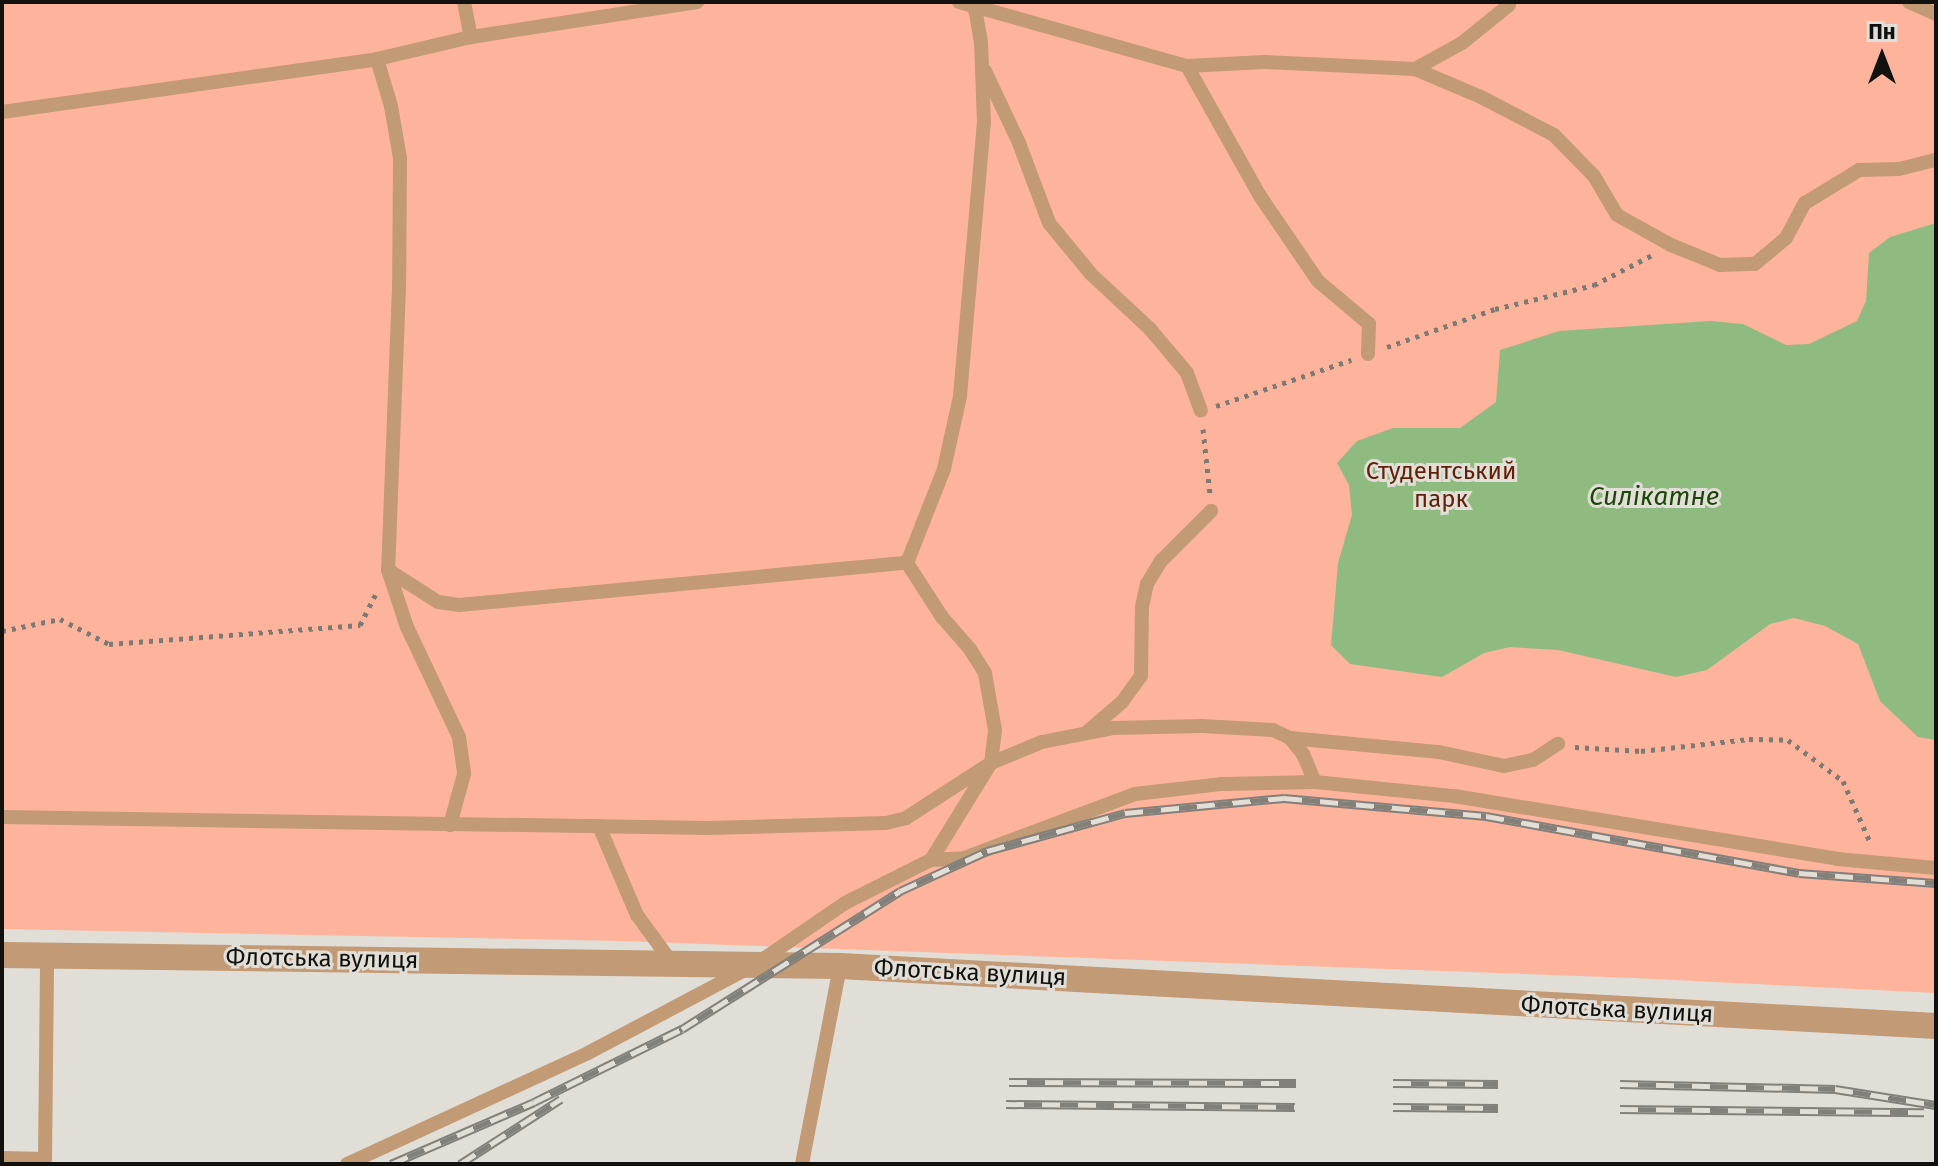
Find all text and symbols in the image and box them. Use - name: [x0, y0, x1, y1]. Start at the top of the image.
- north arrow: [1842, 16, 1922, 96]
- text: Пн: [1868, 18, 1896, 45]
- park label: Студентський парк: [1366, 458, 1516, 514]
- water label: Силікатне: [1589, 481, 1719, 513]
- street label: Флотська вулиця: [225, 943, 419, 975]
- street label: Флотська вулиця: [873, 954, 1067, 992]
- street label: Флотська вулиця: [1520, 991, 1714, 1029]

